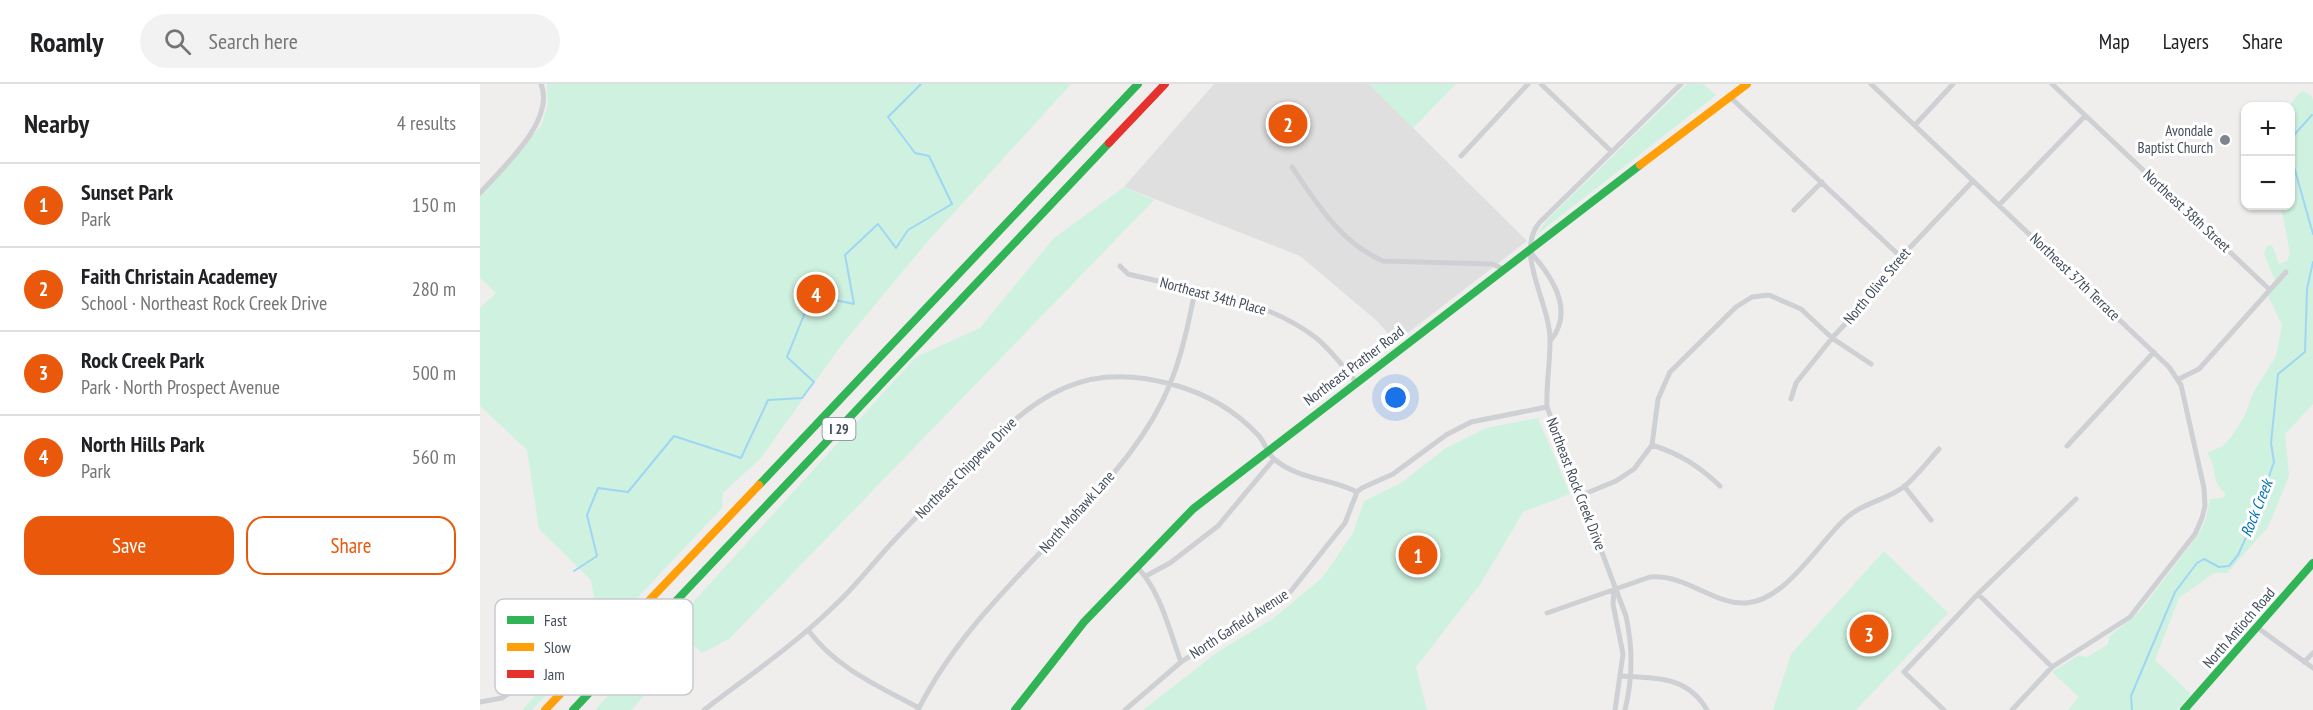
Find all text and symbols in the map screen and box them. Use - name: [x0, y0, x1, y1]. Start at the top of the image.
- search box: [140, 14, 560, 68]
- text: Roamly: [30, 23, 104, 60]
- icon: search: [161, 25, 194, 58]
- text: Search here: [209, 27, 298, 55]
- text: Map: [2099, 28, 2130, 55]
- text: Layers: [2163, 28, 2209, 55]
- text: Share: [2242, 28, 2283, 55]
- pin: 2: [1268, 102, 1308, 147]
- map controls: [2241, 102, 2295, 210]
- button: +: [2241, 102, 2295, 156]
- text: Nearby: [24, 107, 89, 140]
- text: 4 results: [397, 110, 456, 136]
- place label: Avondale Baptist Church: [2138, 121, 2213, 157]
- marker: Avondale Baptist Church: [2218, 133, 2232, 147]
- button: −: [2241, 156, 2295, 210]
- street label: Northeast 38th Street: [2140, 165, 2235, 256]
- text: Sunset Park: [81, 178, 173, 206]
- text: 1: [39, 192, 48, 218]
- text: 150 m: [412, 192, 456, 218]
- text: Park: [81, 206, 111, 232]
- street label: Northeast 37th Terrace: [2026, 229, 2124, 324]
- street label: North Olive Street: [1839, 244, 1914, 328]
- text: Faith Christain Academey: [81, 262, 277, 290]
- pin: 4: [796, 272, 836, 316]
- street label: Northeast 34th Place: [1158, 272, 1268, 319]
- text: 2: [39, 276, 48, 302]
- text: 280 m: [412, 276, 456, 302]
- text: School · Northeast Rock Creek Drive: [81, 290, 327, 316]
- street label: Northeast Prather Road: [1300, 322, 1408, 409]
- text: Rock Creek Park: [81, 346, 204, 374]
- text: 3: [39, 360, 48, 386]
- text: 500 m: [412, 360, 456, 386]
- text: Park · North Prospect Avenue: [81, 374, 280, 400]
- your location: [1381, 383, 1410, 412]
- street label: Northeast Chippewa Drive: [911, 413, 1020, 522]
- street label: Northeast Rock Creek Drive: [1542, 415, 1610, 553]
- road number: I 29: [822, 418, 856, 440]
- text: North Hills Park: [81, 430, 205, 458]
- text: 4: [39, 444, 48, 470]
- text: 560 m: [412, 444, 456, 470]
- text: Park: [81, 458, 111, 484]
- street label: North Mohawk Lane: [1035, 467, 1118, 557]
- water label: Rock Creek: [2236, 475, 2277, 539]
- button: Save: [24, 516, 234, 575]
- button: Share: [246, 516, 456, 575]
- pin: 1: [1398, 532, 1438, 578]
- street label: North Antioch Road: [2198, 583, 2279, 672]
- street label: North Garfield Avenue: [1186, 585, 1292, 663]
- legend: [495, 599, 693, 695]
- text: Fast: [544, 610, 567, 630]
- pin: 3: [1850, 612, 1888, 656]
- text: Slow: [544, 637, 571, 657]
- text: Jam: [543, 664, 565, 684]

